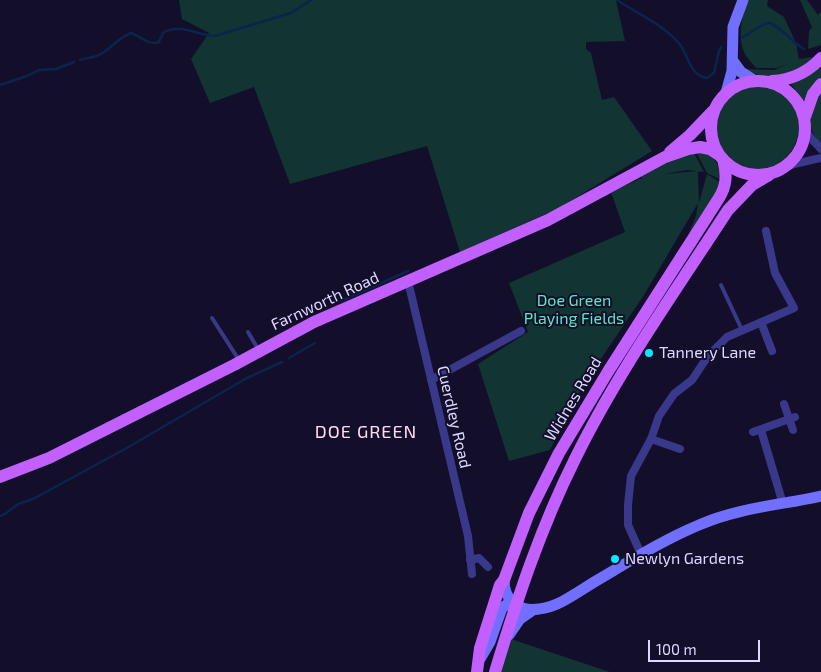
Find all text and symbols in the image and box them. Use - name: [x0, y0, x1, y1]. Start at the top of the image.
- street label: Farnworth Road: [268, 268, 382, 334]
- park label: Doe Green Playing Fields: [524, 291, 624, 329]
- place label: Tannery Lane: [659, 343, 756, 363]
- marker: Tannery Lane: [643, 347, 655, 359]
- street label: Widnes Road: [540, 353, 606, 445]
- street label: Cuerdley Road: [433, 364, 475, 470]
- district label: DOE GREEN: [314, 421, 418, 443]
- place label: Newlyn Gardens: [625, 549, 744, 569]
- marker: Newlyn Gardens: [609, 553, 621, 565]
- scale bar: [651, 630, 764, 662]
- text: 100 m: [656, 640, 697, 658]

